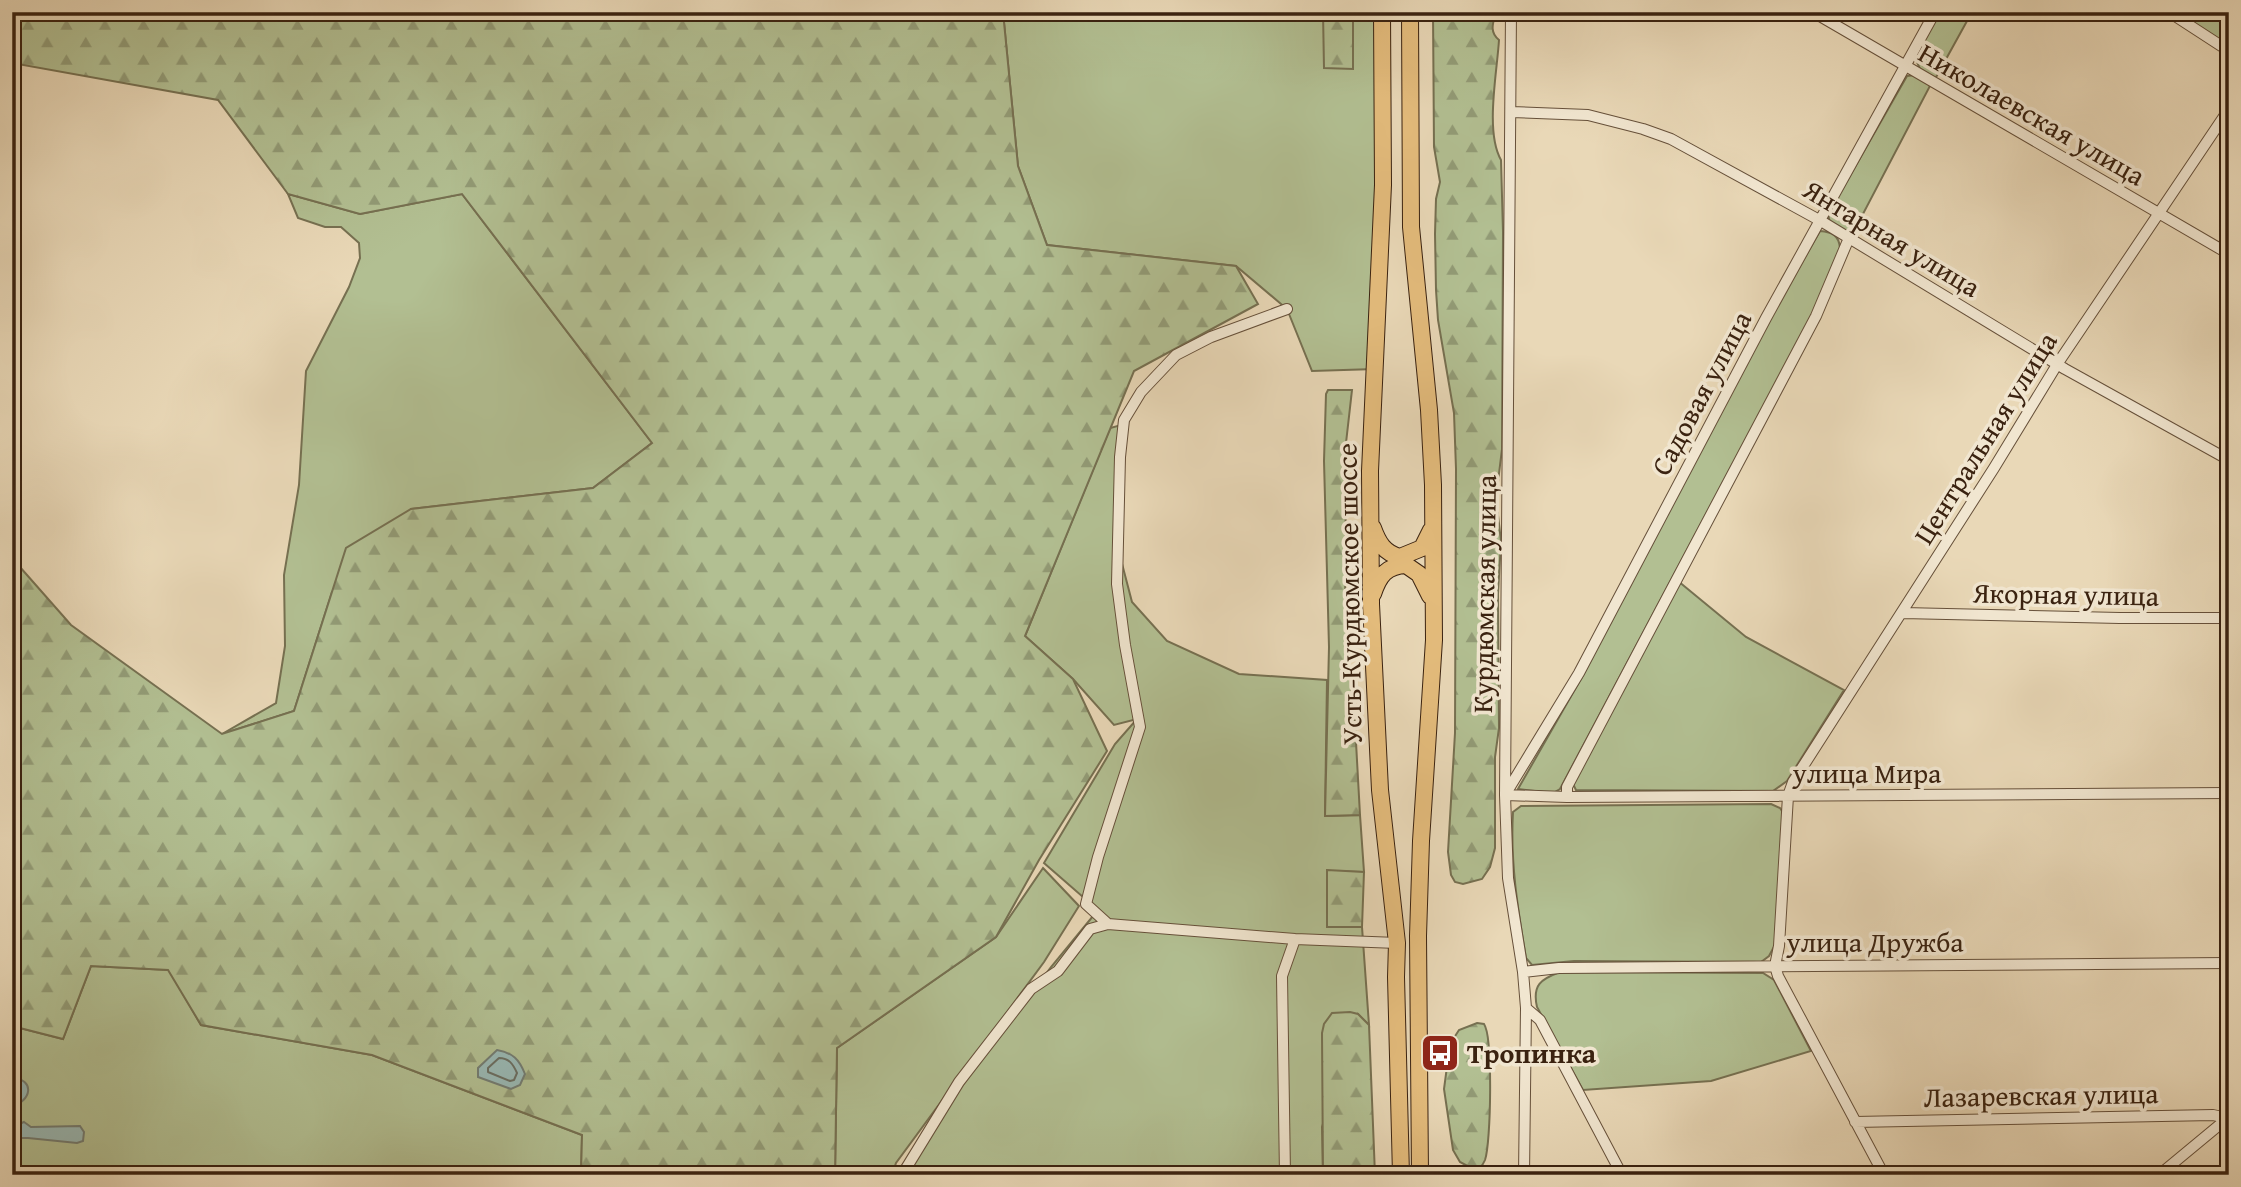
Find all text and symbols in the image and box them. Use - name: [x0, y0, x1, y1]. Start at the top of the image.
- street label: Николаевская улица: [1911, 32, 2154, 196]
- street label: Янтарная улица: [1795, 168, 1989, 307]
- street label: Садовая улица: [1640, 303, 1761, 482]
- street label: Центральная улица: [1903, 323, 2067, 552]
- street label: Усть-Курдюмское шоссе: [1325, 443, 1372, 745]
- street label: Курдюмская улица: [1461, 474, 1506, 714]
- street label: Якорная улица: [1972, 571, 2160, 616]
- street label: улица Мира: [1792, 752, 1942, 793]
- street label: улица Дружба: [1785, 921, 1964, 962]
- bus stop icon: Тропинка: [1419, 1032, 1461, 1074]
- place label: Тропинка: [1467, 1032, 1597, 1073]
- street label: Лазаревская улица: [1923, 1072, 2159, 1117]

